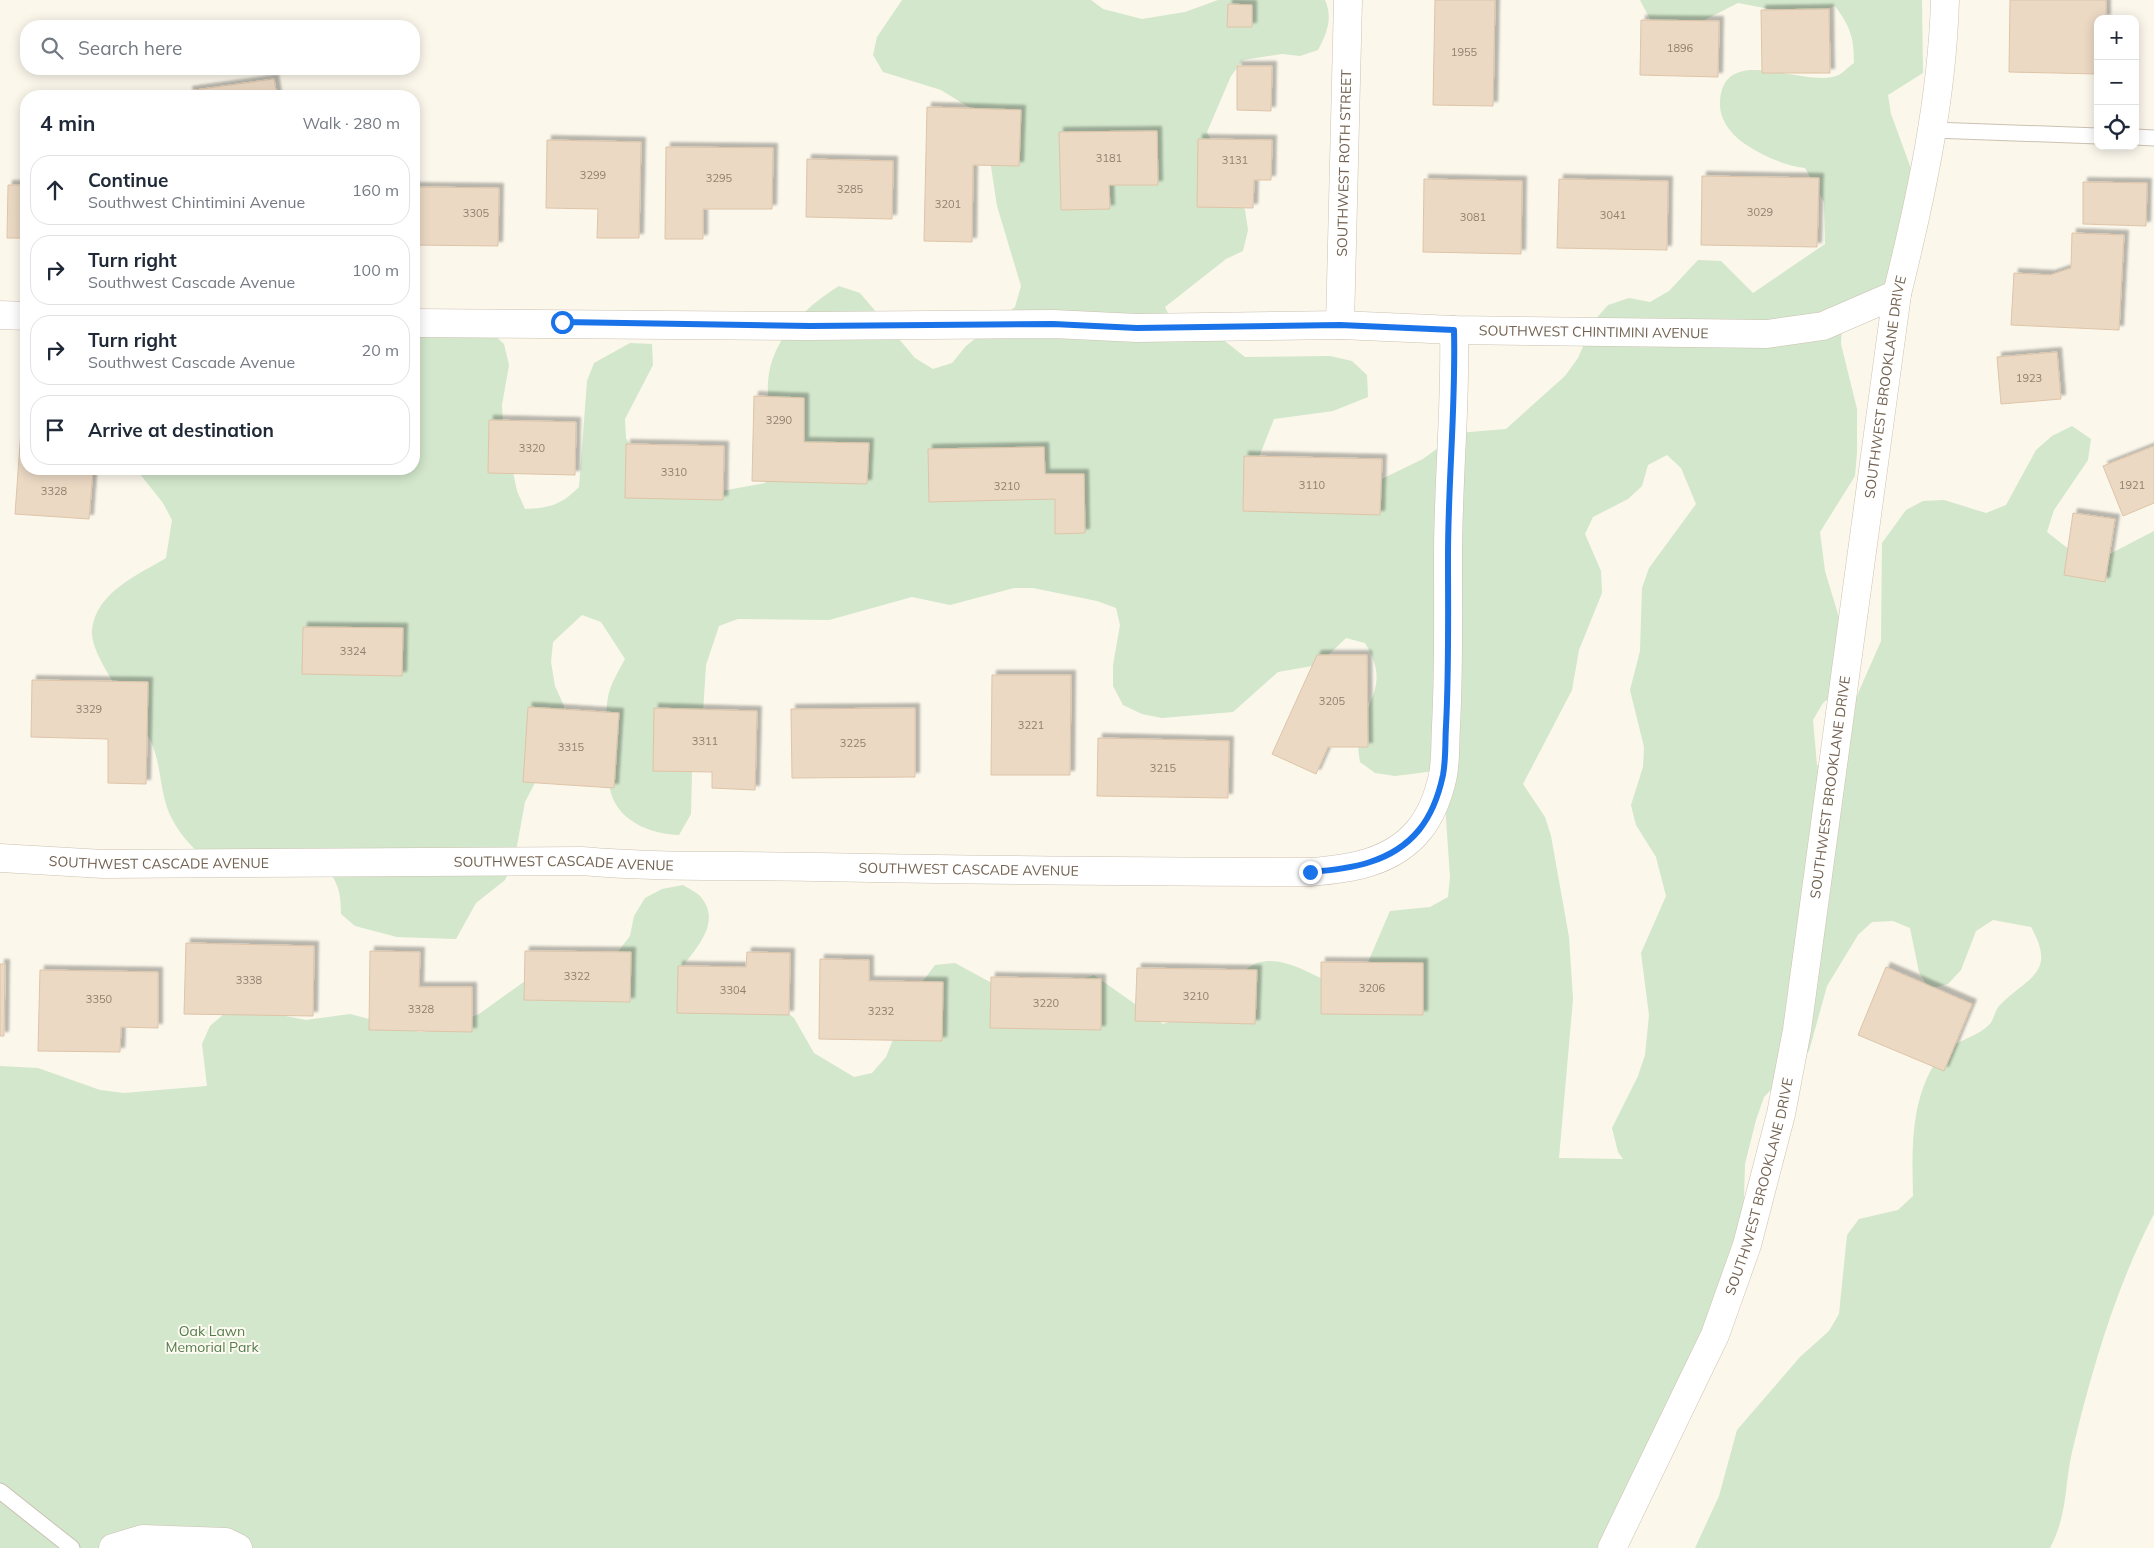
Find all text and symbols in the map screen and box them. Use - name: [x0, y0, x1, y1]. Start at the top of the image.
- map controls: [2094, 15, 2139, 150]
- button: +: [2094, 15, 2139, 60]
- search box: [20, 20, 420, 75]
- icon: search: [38, 34, 66, 62]
- text: Search here: [78, 36, 182, 60]
- house number: 1896: [1667, 41, 1694, 55]
- house number: 1955: [1451, 45, 1478, 59]
- button: −: [2094, 60, 2139, 105]
- street label: SOUTHWEST ROTH STREET: [1333, 69, 1355, 257]
- button: locate: [2094, 105, 2139, 150]
- text: 4 min: [40, 110, 95, 136]
- text: Walk · 280 m: [302, 113, 400, 133]
- house number: 3181: [1096, 151, 1122, 165]
- house number: 3131: [1222, 153, 1248, 167]
- text: Continue: [88, 168, 168, 192]
- house number: 3299: [580, 168, 606, 182]
- house number: 3295: [706, 171, 733, 185]
- icon: ahead: [41, 176, 69, 204]
- text: 160 m: [352, 180, 399, 200]
- house number: 3285: [837, 182, 864, 196]
- text: Southwest Chintimini Avenue: [88, 192, 305, 212]
- house number: 3201: [935, 197, 961, 211]
- house number: 3029: [1747, 205, 1773, 219]
- house number: 3305: [463, 206, 490, 220]
- house number: 3041: [1600, 208, 1626, 222]
- house number: 3081: [1460, 210, 1486, 224]
- text: Turn right: [88, 248, 177, 272]
- icon: right: [41, 256, 69, 284]
- text: 100 m: [352, 260, 399, 280]
- text: Southwest Cascade Avenue: [88, 272, 295, 292]
- street label: SOUTHWEST BROOKLANE DRIVE: [1860, 274, 1910, 499]
- route start: [551, 311, 574, 334]
- street label: SOUTHWEST CHINTIMINI AVENUE: [1479, 321, 1709, 342]
- text: Turn right: [88, 328, 177, 352]
- icon: right: [41, 336, 69, 364]
- text: 20 m: [362, 340, 399, 360]
- text: Southwest Cascade Avenue: [88, 352, 295, 372]
- house number: 1923: [2016, 371, 2042, 385]
- house number: 3290: [766, 413, 793, 427]
- icon: arrive: [41, 416, 69, 444]
- text: Arrive at destination: [88, 418, 274, 442]
- house number: 3320: [519, 441, 546, 455]
- house number: 3310: [661, 465, 688, 479]
- house number: 3110: [1299, 478, 1326, 492]
- house number: 1921: [2119, 478, 2145, 492]
- house number: 3210: [994, 479, 1021, 493]
- house number: 3328: [41, 484, 68, 498]
- house number: 3324: [340, 644, 367, 658]
- street label: SOUTHWEST BROOKLANE DRIVE: [1806, 675, 1854, 900]
- house number: 3205: [1319, 694, 1346, 708]
- house number: 3329: [76, 702, 102, 716]
- house number: 3221: [1018, 718, 1044, 732]
- house number: 3311: [692, 734, 718, 748]
- house number: 3225: [840, 736, 867, 750]
- house number: 3315: [558, 740, 585, 754]
- house number: 3215: [1150, 761, 1177, 775]
- street label: SOUTHWEST CASCADE AVENUE: [48, 852, 269, 873]
- street label: SOUTHWEST CASCADE AVENUE: [454, 852, 674, 875]
- street label: SOUTHWEST CASCADE AVENUE: [859, 859, 1079, 880]
- route end: [1299, 861, 1322, 884]
- house number: 3322: [564, 969, 591, 983]
- house number: 3338: [236, 973, 263, 987]
- house number: 3206: [1359, 981, 1386, 995]
- house number: 3304: [720, 983, 747, 997]
- house number: 3210: [1183, 989, 1210, 1003]
- house number: 3350: [86, 992, 113, 1006]
- house number: 3220: [1033, 996, 1060, 1010]
- house number: 3328: [408, 1002, 435, 1016]
- house number: 3232: [868, 1004, 895, 1018]
- street label: SOUTHWEST BROOKLANE DRIVE: [1721, 1076, 1797, 1298]
- park label: Oak Lawn Memorial Park: [165, 1322, 259, 1356]

